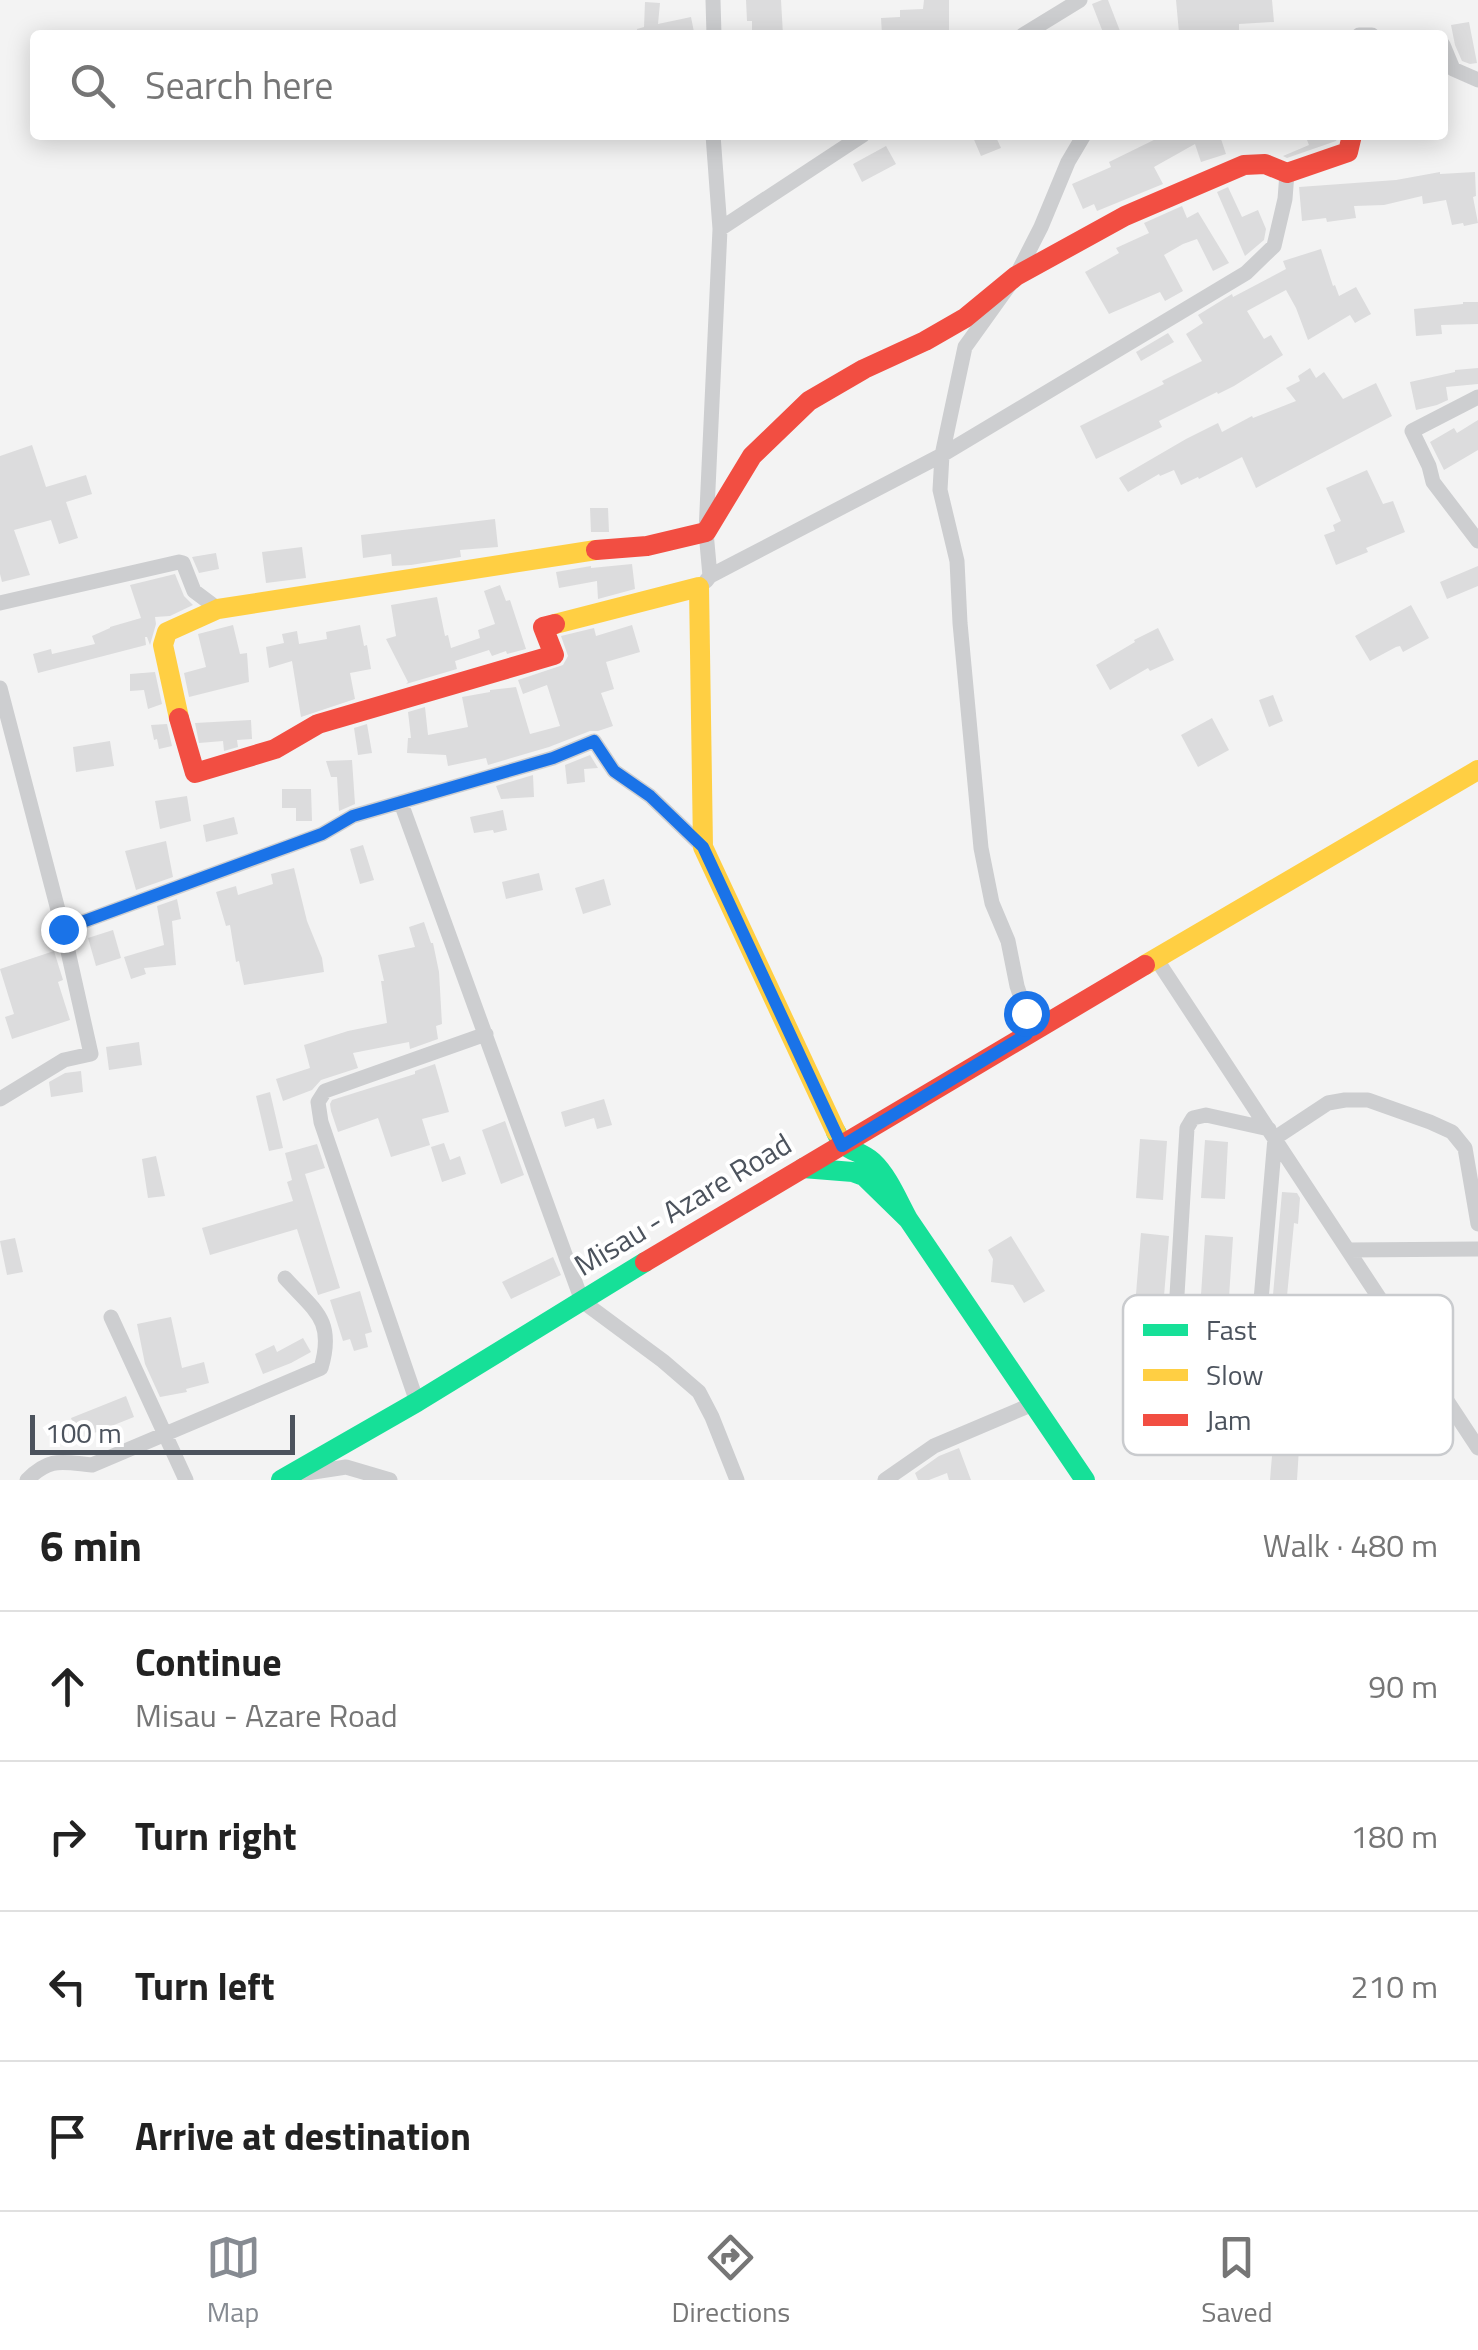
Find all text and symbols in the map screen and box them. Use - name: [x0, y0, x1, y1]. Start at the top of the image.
- search box: [30, 30, 1448, 140]
- text: Search here: [145, 56, 333, 114]
- icon: search: [65, 58, 120, 113]
- route end: [41, 907, 87, 953]
- route start: [1004, 991, 1050, 1037]
- street label: Misau - Azare Road: [565, 1121, 800, 1287]
- legend: [1123, 1295, 1453, 1455]
- text: Fast: [1206, 1308, 1257, 1351]
- text: Slow: [1206, 1353, 1264, 1396]
- text: Jam: [1206, 1398, 1252, 1441]
- scale bar: [30, 1410, 295, 1454]
- text: 100 m: [45, 1411, 122, 1454]
- text: 6 min: [40, 1513, 142, 1577]
- text: Walk · 480 m: [1263, 1521, 1438, 1569]
- text: Continue: [135, 1633, 282, 1691]
- icon: ahead: [40, 1659, 95, 1714]
- text: 90 m: [1368, 1662, 1438, 1710]
- text: Misau - Azare Road: [135, 1691, 398, 1739]
- text: Turn right: [135, 1807, 297, 1865]
- icon: right: [40, 1809, 95, 1864]
- text: 180 m: [1350, 1812, 1438, 1860]
- text: Turn left: [135, 1957, 275, 2015]
- icon: left: [40, 1959, 95, 2014]
- text: 210 m: [1350, 1962, 1438, 2010]
- text: Arrive at destination: [135, 2107, 471, 2165]
- icon: arrive: [40, 2109, 95, 2164]
- tab: Map: [206, 2230, 261, 2333]
- tab: Directions: [672, 2230, 790, 2333]
- tab: Saved: [1201, 2230, 1272, 2333]

